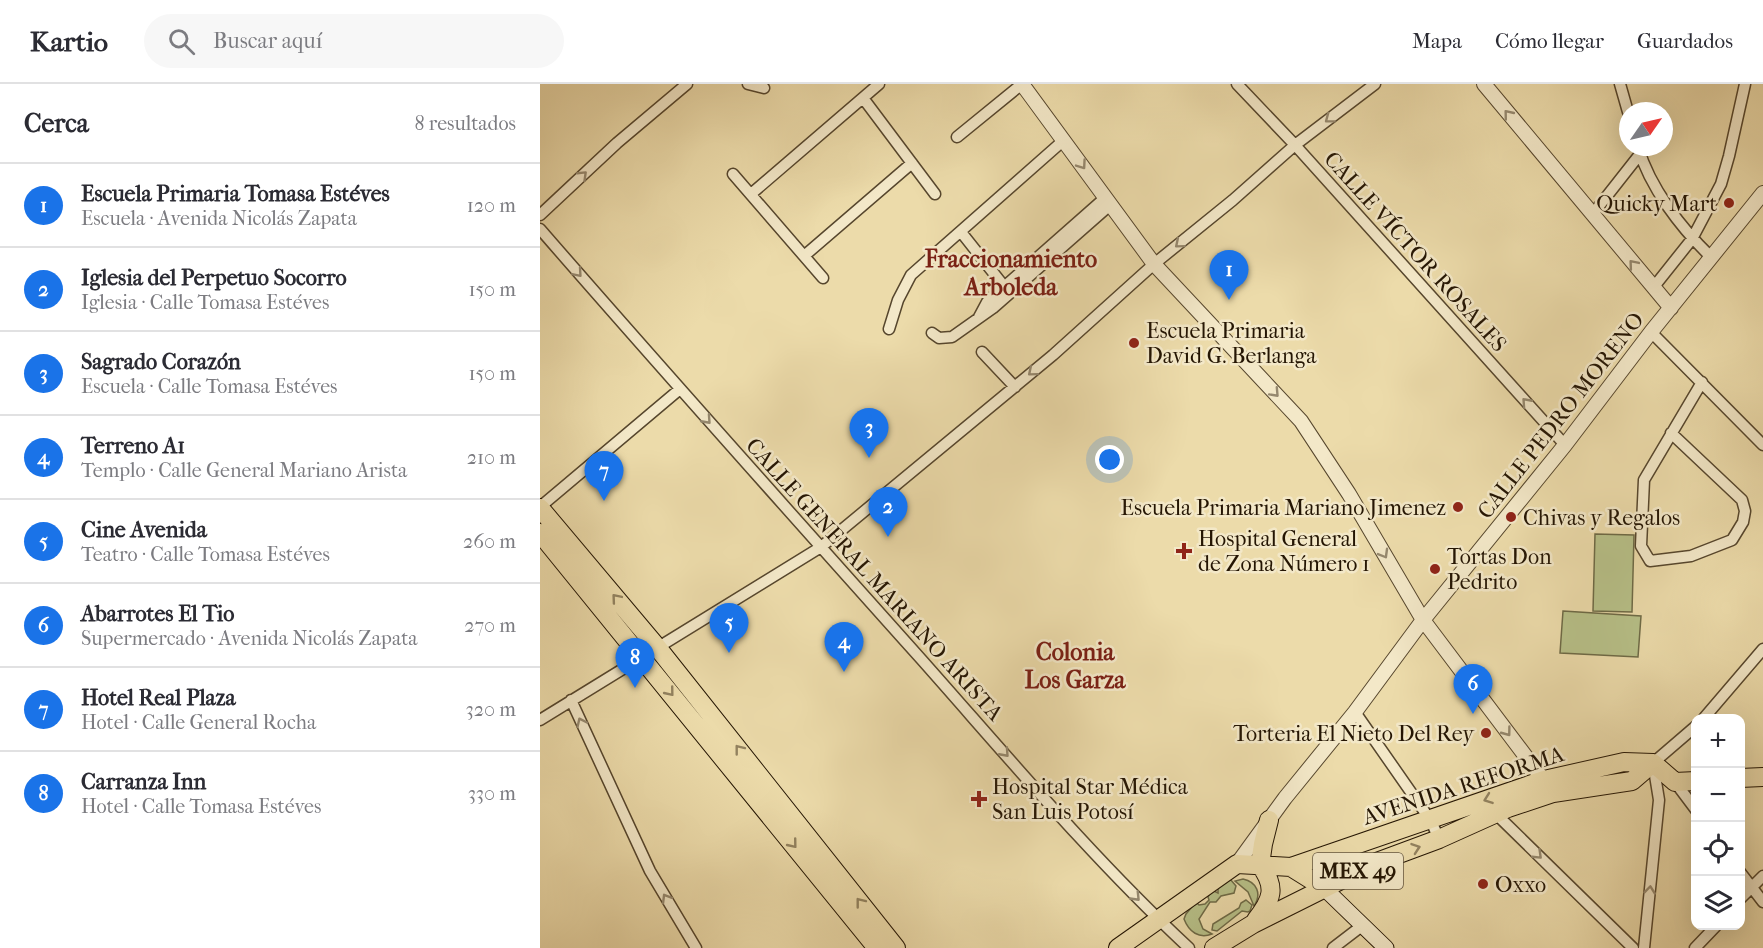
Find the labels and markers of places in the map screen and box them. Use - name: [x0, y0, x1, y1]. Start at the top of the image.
- place label: Quicky Mart: [1596, 191, 1717, 217]
- marker: Quicky Mart: [1722, 196, 1736, 210]
- pin: 1: [1210, 250, 1248, 300]
- place label: Escuela Primaria David G. Berlanga: [1146, 318, 1317, 369]
- marker: Escuela Primaria David G. Berlanga: [1127, 336, 1141, 350]
- pin: 3: [850, 408, 888, 458]
- pin: 7: [584, 452, 624, 501]
- pin: 2: [868, 488, 908, 537]
- place label: Escuela Primaria Mariano Jimenez: [1121, 495, 1446, 521]
- marker: Escuela Primaria Mariano Jimenez: [1451, 500, 1465, 514]
- place label: Chivas y Regalos: [1523, 505, 1680, 531]
- marker: Chivas y Regalos: [1504, 510, 1518, 524]
- place label: Hospital General de Zona Número 1: [1198, 526, 1370, 577]
- marker: Hospital General de Zona Número 1: [1175, 542, 1193, 560]
- place label: Tortas Don Pedrito: [1447, 544, 1552, 595]
- marker: Tortas Don Pedrito: [1428, 562, 1442, 576]
- pin: 5: [710, 604, 748, 653]
- pin: 4: [824, 622, 864, 672]
- pin: 8: [616, 638, 655, 688]
- pin: 6: [1454, 664, 1492, 714]
- place label: Torteria El Nieto Del Rey: [1233, 721, 1475, 747]
- marker: Torteria El Nieto Del Rey: [1479, 726, 1493, 740]
- place label: Hospital Star Médica San Luis Potosí: [992, 774, 1189, 825]
- marker: Hospital Star Médica San Luis Potosí: [970, 790, 988, 808]
- place label: Oxxo: [1495, 872, 1546, 898]
- marker: Oxxo: [1476, 877, 1490, 891]

